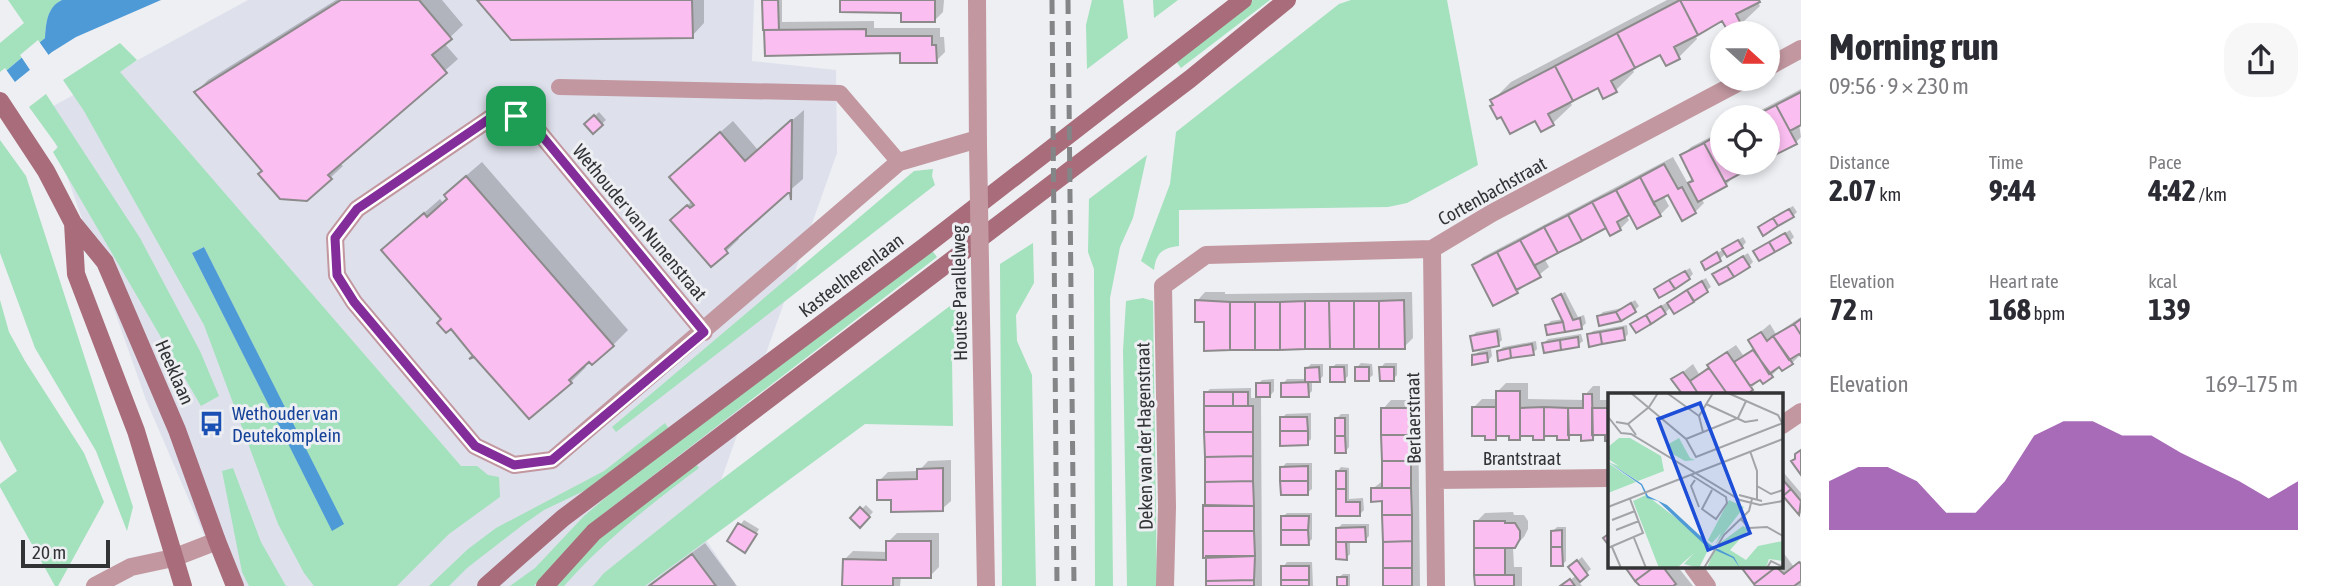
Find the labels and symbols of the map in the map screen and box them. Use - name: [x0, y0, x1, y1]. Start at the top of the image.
- north arrow: [1710, 21, 1780, 91]
- pin: [486, 86, 546, 146]
- street label: Wethouder van Nunenstraat: [568, 140, 712, 304]
- street label: Cortenbachstraat: [1434, 152, 1550, 230]
- street label: Houtse Parallelweg: [947, 224, 971, 361]
- street label: Kasteelherenlaan: [794, 229, 908, 321]
- street label: Heeklaan: [151, 336, 199, 408]
- street label: Deken van der Hagenstraat: [1131, 342, 1157, 530]
- street label: Berlaerstraat: [1401, 372, 1425, 464]
- inset map: [1608, 393, 1784, 568]
- place label: Wethouder van Deutekomplein: [232, 402, 341, 446]
- bus stop icon: Wethouder van Deutekomplein: [198, 410, 226, 438]
- street label: Brantstraat: [1483, 447, 1561, 469]
- scale bar: [21, 537, 110, 569]

